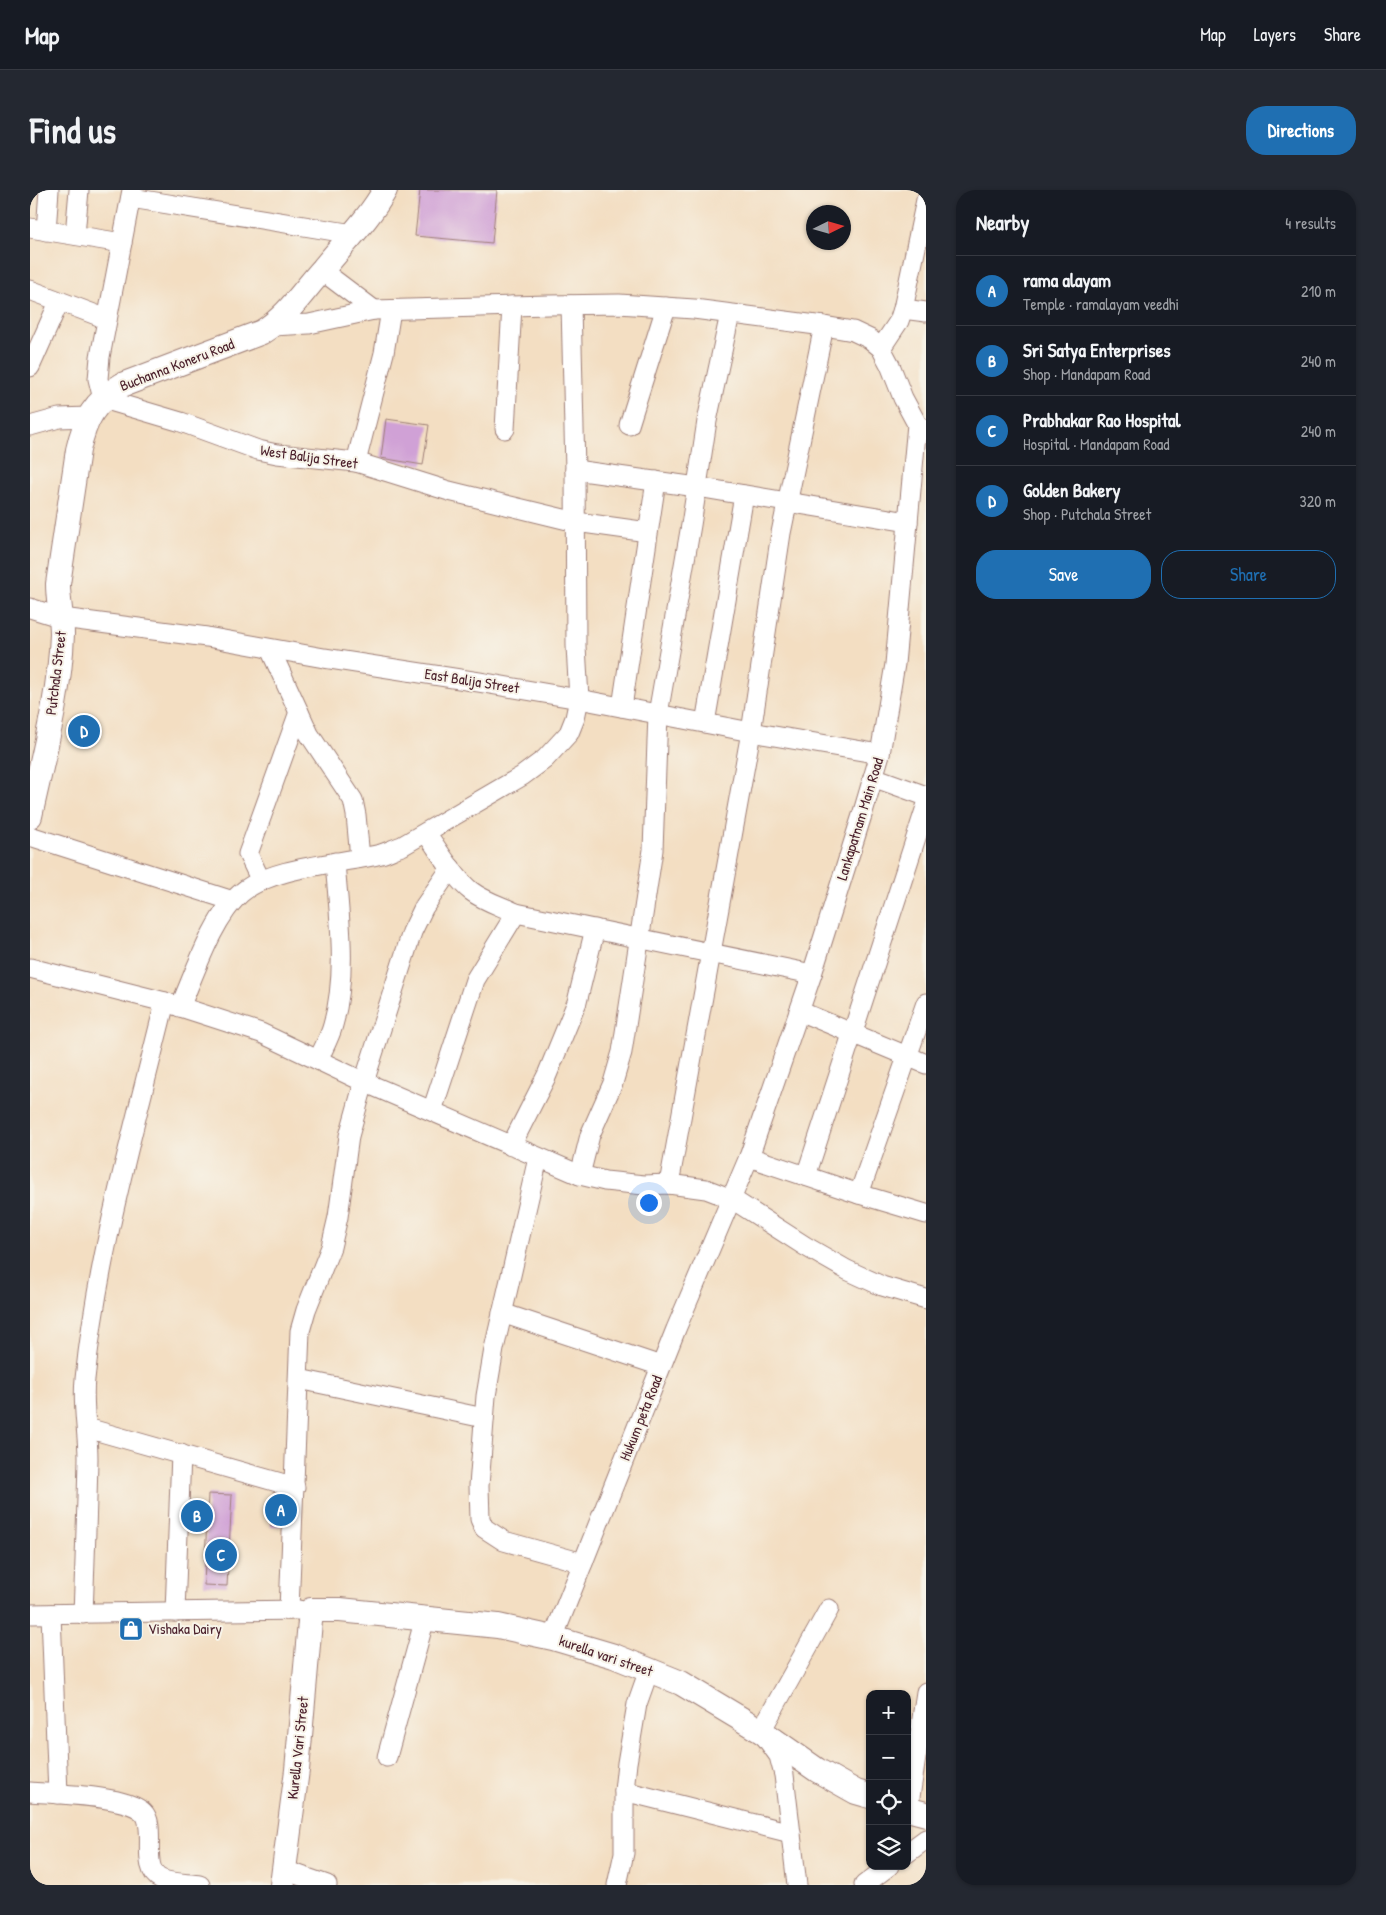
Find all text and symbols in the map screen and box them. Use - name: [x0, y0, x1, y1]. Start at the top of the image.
- text: Map: [25, 19, 59, 51]
- text: Map: [1200, 22, 1226, 47]
- text: Layers: [1254, 22, 1296, 47]
- text: Share: [1324, 22, 1361, 47]
- button: Directions: [1246, 106, 1356, 155]
- text: Find us: [30, 107, 116, 154]
- north arrow: [806, 205, 851, 250]
- text: Nearby: [976, 208, 1029, 237]
- text: 4 results: [1285, 212, 1336, 234]
- text: rama alayam: [1023, 267, 1111, 293]
- text: A: [988, 280, 996, 302]
- text: 210 m: [1301, 280, 1336, 302]
- text: Temple · ramalayam veedhi: [1023, 293, 1179, 315]
- street label: Buchanna Koneru Road: [117, 333, 237, 396]
- text: Sri Satya Enterprises: [1023, 337, 1171, 363]
- text: B: [988, 350, 996, 372]
- text: 240 m: [1301, 350, 1336, 372]
- text: Shop · Mandapam Road: [1023, 363, 1150, 385]
- text: Prabhakar Rao Hospital: [1023, 407, 1181, 433]
- text: C: [988, 420, 996, 442]
- text: 240 m: [1301, 420, 1336, 442]
- text: Hospital · Mandapam Road: [1023, 433, 1170, 455]
- street label: West Balija Street: [259, 439, 360, 474]
- text: Golden Bakery: [1023, 477, 1121, 503]
- text: D: [988, 490, 996, 512]
- text: 320 m: [1300, 490, 1336, 512]
- text: Shop · Putchala Street: [1023, 503, 1151, 525]
- button: Save: [976, 550, 1151, 599]
- button: Share: [1161, 550, 1336, 599]
- street label: Putchala Street: [40, 629, 71, 716]
- street label: East Balija Street: [423, 663, 522, 698]
- pin: D: [68, 712, 100, 750]
- street label: Lankapatnam Main Road: [831, 755, 888, 883]
- your location: [636, 1190, 662, 1216]
- street label: Hukum peta Road: [614, 1372, 667, 1464]
- pin: A: [265, 1491, 297, 1529]
- pin: B: [181, 1497, 213, 1535]
- pin: C: [205, 1536, 237, 1574]
- shop icon: Vishaka Dairy: [118, 1616, 144, 1642]
- place label: Vishaka Dairy: [148, 1618, 222, 1639]
- street label: kurella vari street: [556, 1630, 657, 1682]
- map controls: [866, 1690, 911, 1870]
- button: +: [866, 1690, 911, 1735]
- street label: Kurella Vari Street: [282, 1695, 313, 1800]
- button: −: [866, 1735, 911, 1780]
- button: locate: [866, 1780, 911, 1825]
- button: layers: [866, 1825, 911, 1870]

